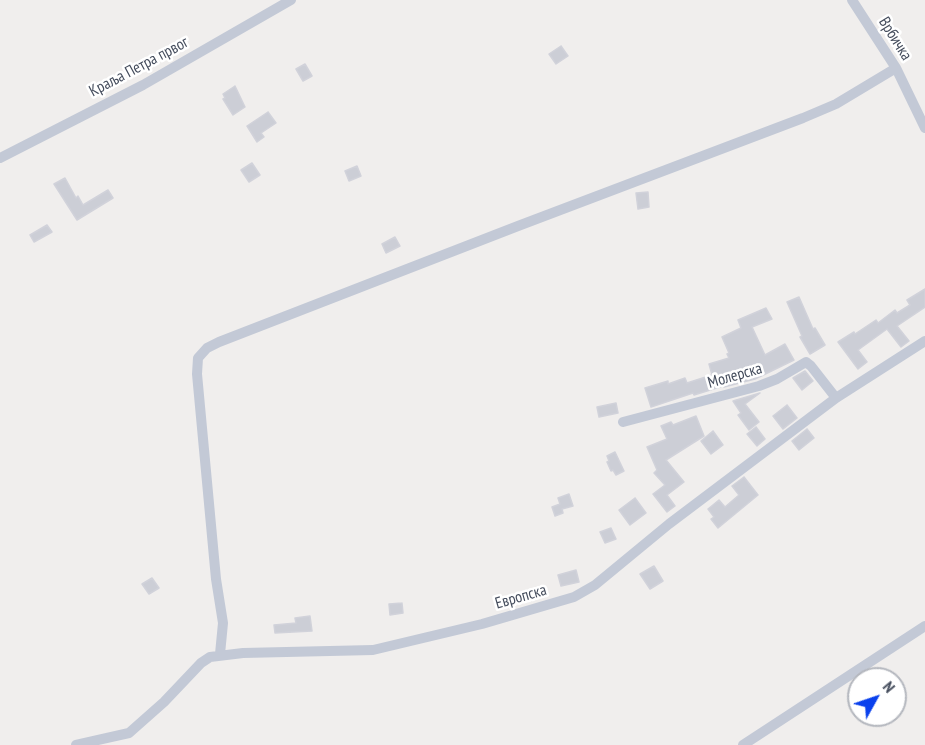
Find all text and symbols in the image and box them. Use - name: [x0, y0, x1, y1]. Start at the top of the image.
- street label: Врбичка: [874, 14, 916, 64]
- street label: Краља Петра првог: [86, 33, 192, 101]
- street label: Молерска: [706, 359, 764, 393]
- street label: Европска: [493, 581, 549, 613]
- north arrow: [847, 667, 907, 727]
- text: N: [879, 677, 900, 696]

